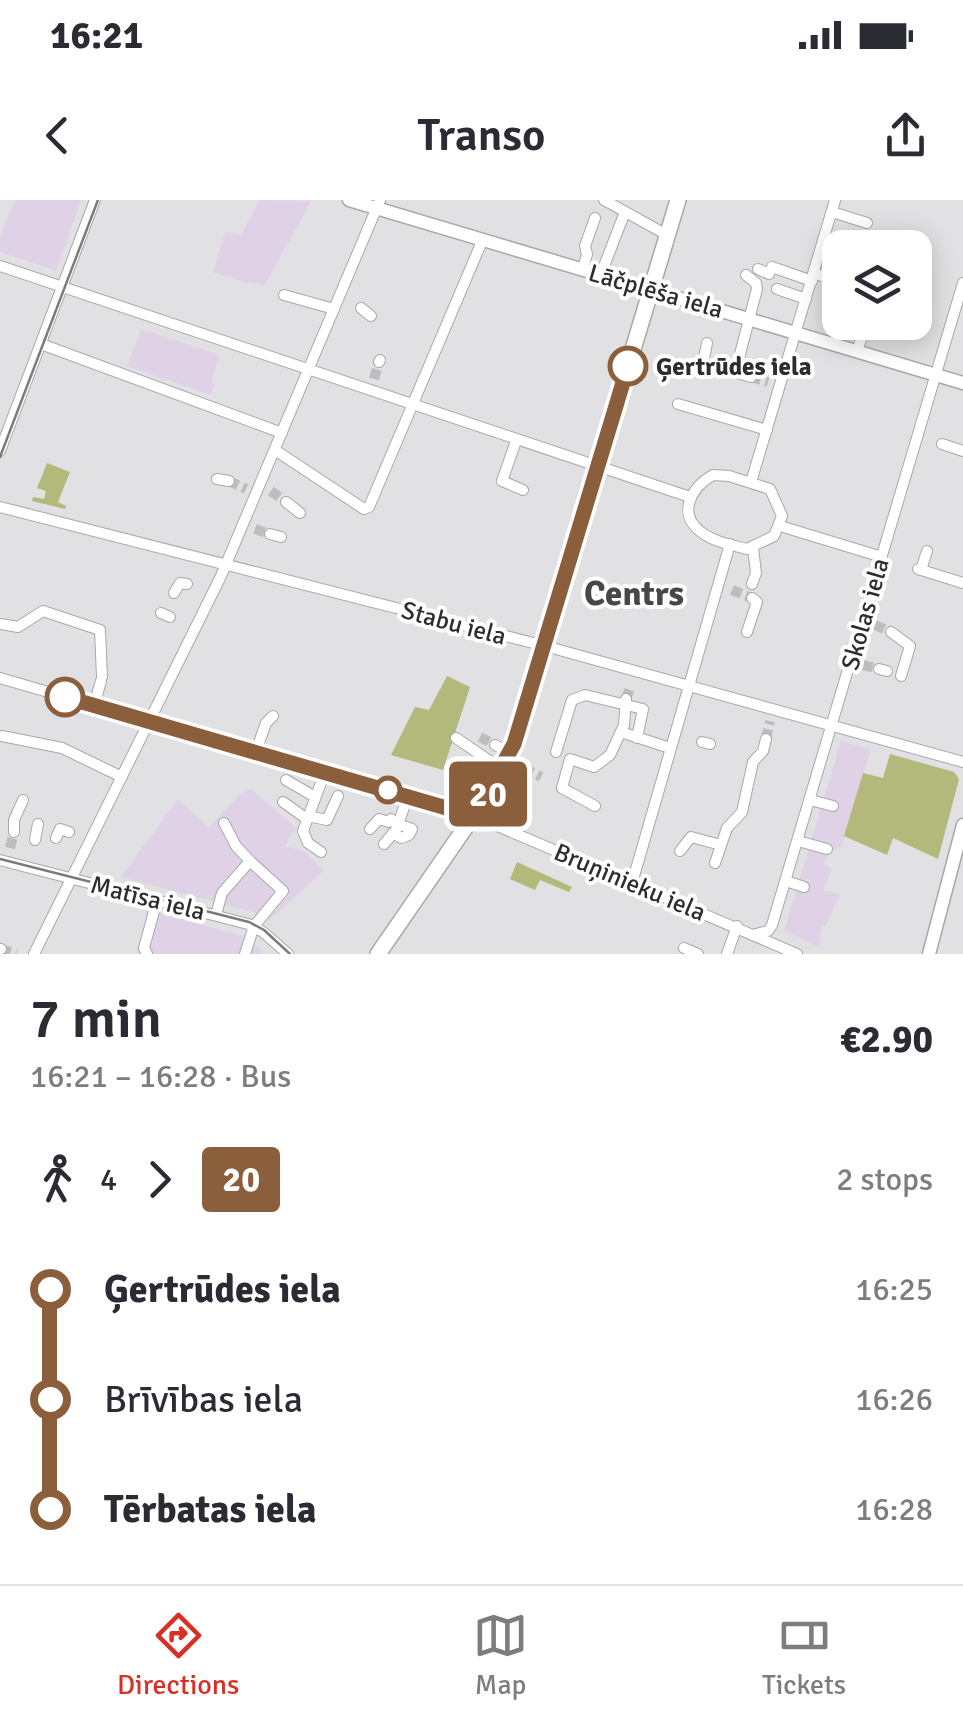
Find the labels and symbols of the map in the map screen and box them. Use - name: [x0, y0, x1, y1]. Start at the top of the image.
- street label: Lāčplēša iela: [585, 257, 727, 325]
- marker: Ģertrūdes iela: [609, 347, 647, 385]
- place label: Ģertrūdes iela: [656, 351, 812, 383]
- street label: Skolas iela: [834, 555, 896, 673]
- district label: Centrs: [584, 572, 684, 615]
- street label: Stabu iela: [398, 594, 510, 652]
- unlabelled marker: [46, 678, 84, 716]
- line badge: 20: [443, 762, 533, 826]
- unlabelled marker: [375, 777, 401, 803]
- street label: Bruņinieku iela: [550, 836, 710, 928]
- street label: Matīsa iela: [88, 869, 208, 927]

